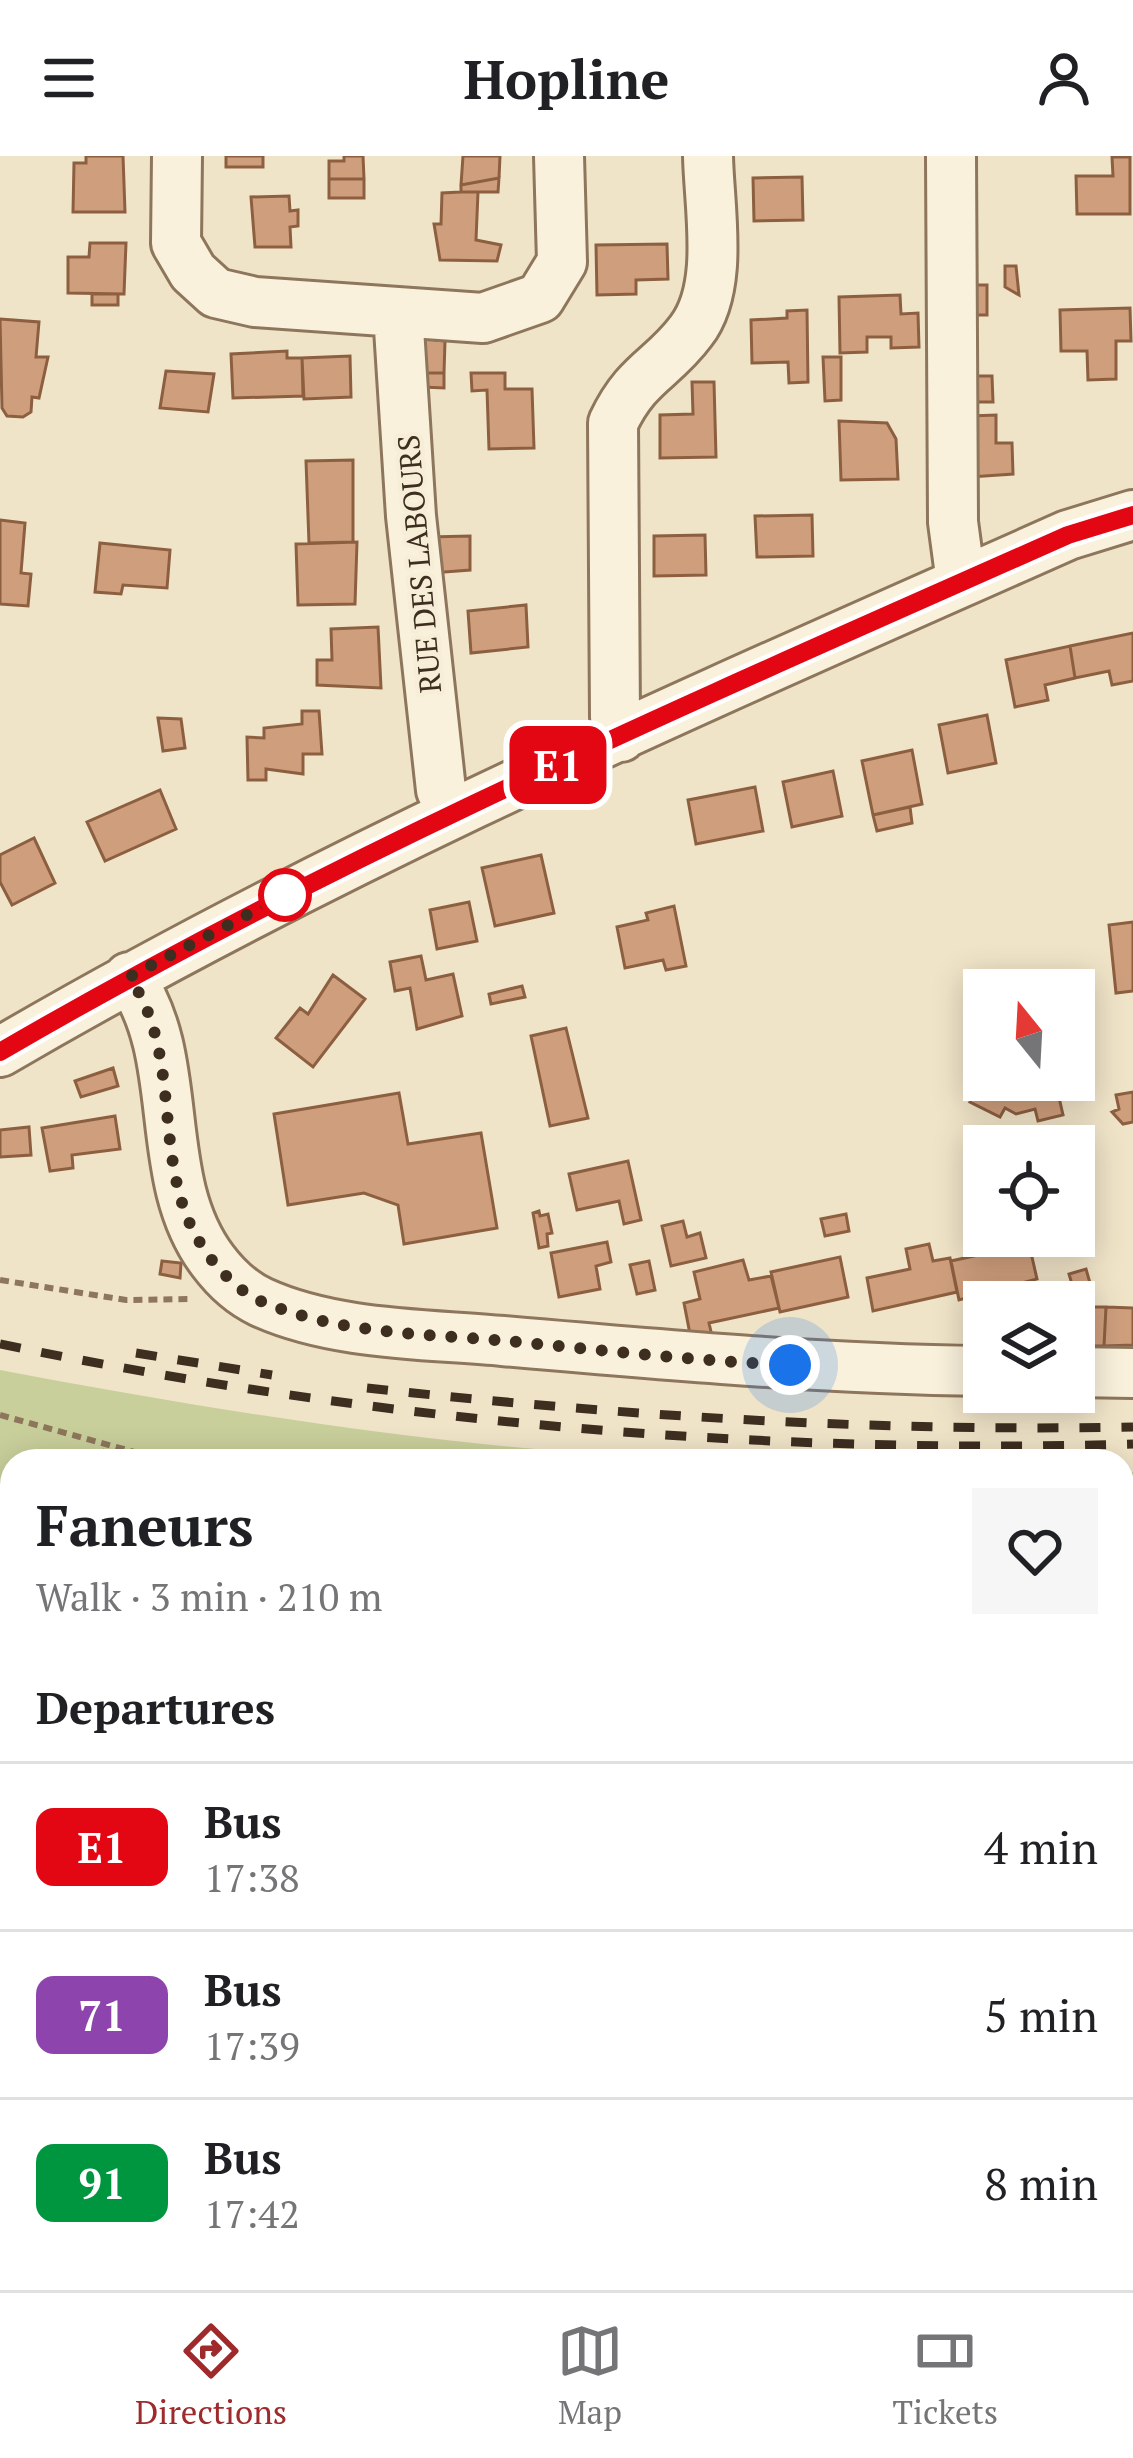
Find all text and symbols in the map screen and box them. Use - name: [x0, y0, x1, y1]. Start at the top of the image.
- text: Hopline: [463, 43, 670, 114]
- icon: menu: [36, 45, 102, 111]
- icon: person: [1031, 45, 1097, 111]
- street label: RUE DES LABOURS: [388, 433, 450, 695]
- line badge: E1: [504, 726, 612, 804]
- text: E1: [533, 737, 583, 793]
- unlabelled marker: [260, 870, 310, 920]
- north arrow: [963, 969, 1095, 1101]
- map controls: [963, 969, 1095, 1413]
- button: locate: [963, 1125, 1095, 1257]
- button: layers: [963, 1281, 1095, 1413]
- your location: [760, 1335, 820, 1395]
- text: Faneurs: [36, 1487, 254, 1562]
- button: heart: [972, 1488, 1098, 1614]
- text: Walk · 3 min · 210 m: [36, 1570, 382, 1622]
- text: Departures: [36, 1677, 275, 1737]
- text: Bus: [204, 1791, 282, 1851]
- text: 4 min: [984, 1817, 1098, 1877]
- text: E1: [77, 1819, 127, 1875]
- text: 17:38: [204, 1851, 300, 1903]
- text: Bus: [204, 1959, 282, 2019]
- text: 5 min: [984, 1985, 1098, 2045]
- text: 71: [78, 1987, 126, 2043]
- text: 17:39: [204, 2019, 300, 2071]
- text: Bus: [204, 2127, 282, 2187]
- text: 8 min: [984, 2153, 1098, 2213]
- text: 91: [78, 2155, 126, 2211]
- text: 17:42: [204, 2187, 300, 2239]
- tab: Directions: [135, 2318, 287, 2433]
- tab: Map: [557, 2318, 623, 2433]
- tab: Tickets: [893, 2318, 998, 2433]

